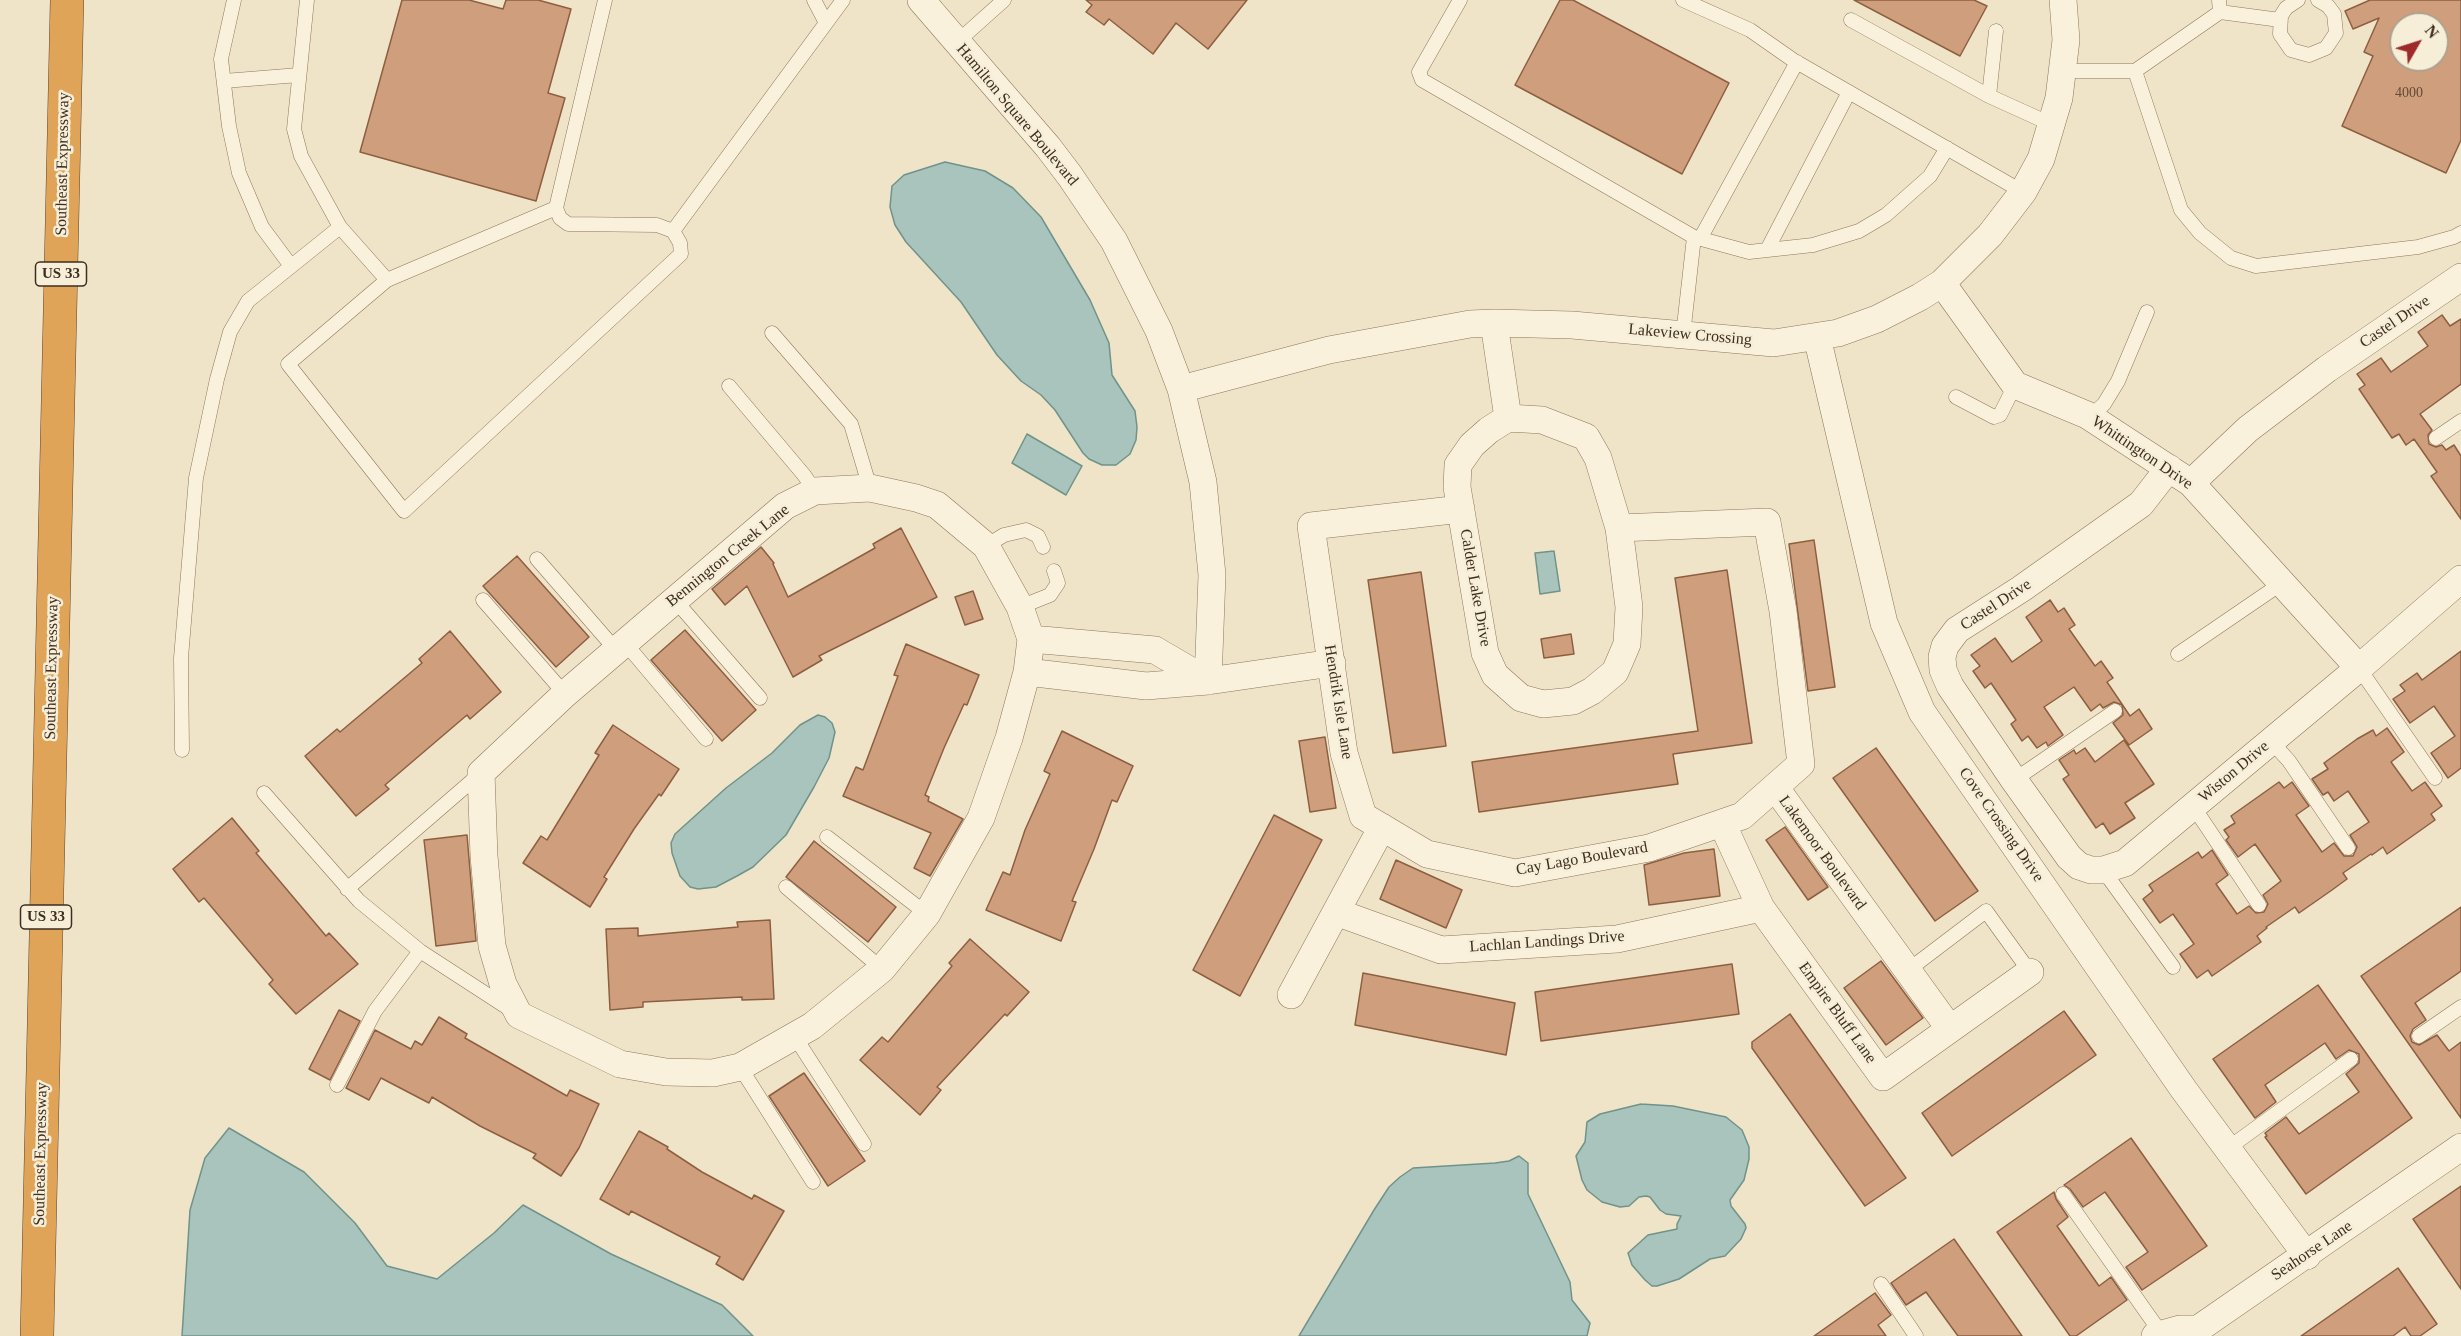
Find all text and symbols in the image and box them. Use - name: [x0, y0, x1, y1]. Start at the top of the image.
- north arrow: [2389, 12, 2449, 72]
- text: N: [2422, 22, 2442, 41]
- street label: Hamilton Square Boulevard: [952, 40, 1082, 190]
- house number: 4000: [2395, 85, 2423, 101]
- street label: Southeast Expressway: [52, 92, 74, 236]
- road number: US 33: [36, 262, 86, 286]
- street label: Castel Drive: [2356, 292, 2434, 352]
- street label: Lakeview Crossing: [1627, 320, 1753, 350]
- street label: Whittington Drive: [2088, 412, 2196, 494]
- street label: Bennington Creek Lane: [663, 500, 793, 612]
- street label: Calder Lake Drive: [1455, 528, 1495, 648]
- street label: Castel Drive: [1957, 575, 2035, 635]
- street label: Southeast Expressway: [41, 596, 63, 740]
- street label: Hendrik Isle Lane: [1319, 643, 1357, 761]
- street label: Wiston Drive: [2195, 737, 2273, 807]
- street label: Cove Crossing Drive: [1954, 764, 2048, 886]
- street label: Lakemoor Boulevard: [1774, 792, 1870, 914]
- street label: Cay Lago Boulevard: [1515, 838, 1649, 880]
- road number: US 33: [20, 905, 72, 929]
- street label: Lachlan Landings Drive: [1469, 927, 1625, 957]
- street label: Empire Bluff Lane: [1794, 959, 1880, 1067]
- street label: Southeast Expressway: [30, 1082, 52, 1226]
- street label: Seahorse Lane: [2268, 1217, 2356, 1285]

